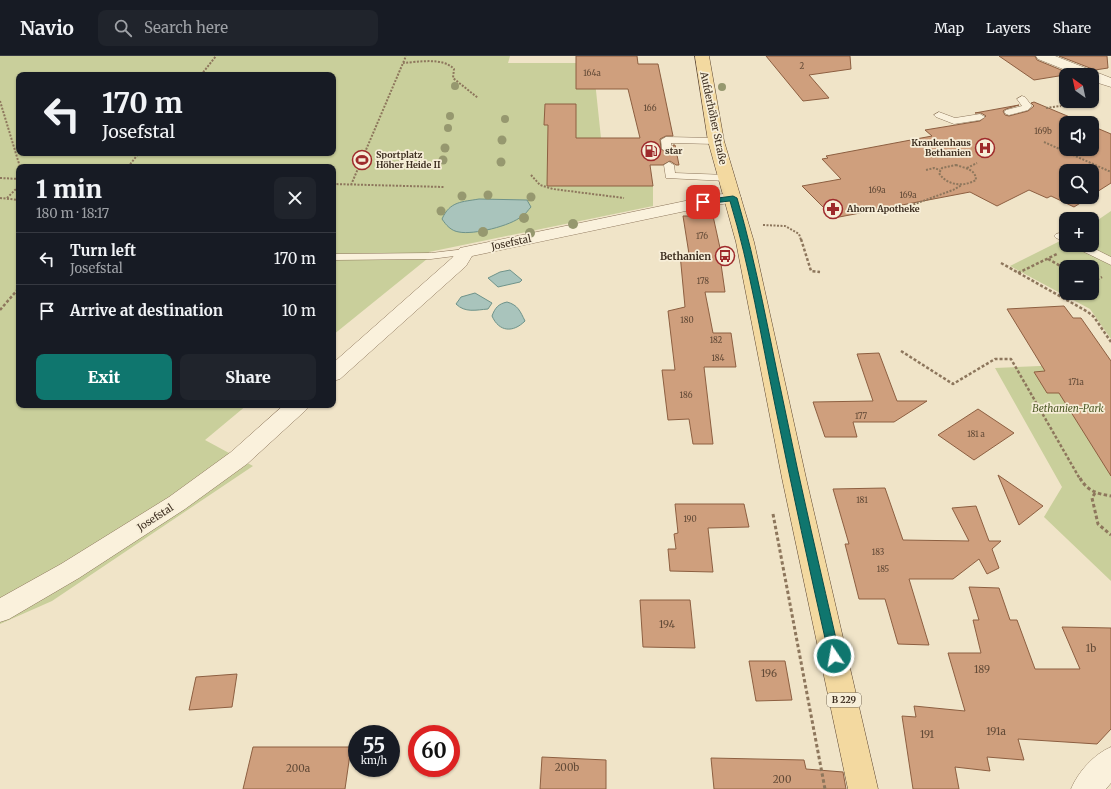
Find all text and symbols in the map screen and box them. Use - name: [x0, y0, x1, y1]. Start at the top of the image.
- search box: [98, 10, 378, 46]
- text: Navio: [20, 16, 74, 40]
- icon: search: [112, 17, 134, 39]
- text: Search here: [144, 18, 228, 37]
- text: Map: [934, 19, 964, 37]
- text: Layers: [986, 19, 1031, 37]
- text: Share: [1053, 19, 1091, 37]
- house number: 2: [800, 61, 805, 71]
- house number: 164a: [583, 68, 601, 78]
- north arrow: [1059, 68, 1099, 108]
- map controls: [1059, 68, 1099, 300]
- street label: Aufderhöher Straße: [697, 69, 730, 166]
- text: 170 m: [102, 85, 183, 121]
- icon: left: [36, 88, 88, 140]
- house number: 166: [644, 103, 657, 113]
- button: sound: [1059, 116, 1099, 156]
- text: Josefstal: [102, 120, 175, 143]
- house number: 169b: [1034, 126, 1052, 136]
- place label: Krankenhaus Bethanien: [911, 137, 971, 158]
- hospital icon: Krankenhaus Bethanien: [974, 137, 996, 159]
- fuel station icon: star: [640, 140, 662, 162]
- place label: star: [665, 145, 682, 156]
- sports icon: Sportplatz Höher Heide II: [351, 149, 373, 171]
- place label: Sportplatz Höher Heide II: [376, 149, 441, 170]
- button: search: [1059, 164, 1099, 204]
- text: 1 min: [36, 174, 102, 205]
- button: close: [274, 177, 316, 219]
- pin: [686, 185, 720, 219]
- house number: 169a: [868, 185, 886, 195]
- house number: 169a: [899, 190, 917, 200]
- icon: arrive: [692, 191, 714, 213]
- pharmacy icon: Ahorn Apotheke: [822, 198, 844, 220]
- place label: Ahorn Apotheke: [846, 203, 920, 214]
- text: 180 m · 18:17: [36, 205, 109, 222]
- button: +: [1059, 212, 1099, 252]
- house number: 176: [696, 231, 708, 241]
- street label: Josefstal: [489, 232, 532, 253]
- text: Turn left: [70, 241, 136, 260]
- bus stop icon: Bethanien: [714, 245, 736, 267]
- icon: left: [36, 248, 58, 270]
- text: 170 m: [274, 249, 316, 268]
- place label: Bethanien: [660, 250, 711, 263]
- text: Josefstal: [70, 260, 123, 277]
- button: −: [1059, 260, 1099, 300]
- house number: 178: [697, 276, 709, 286]
- icon: arrive: [36, 300, 58, 322]
- text: Arrive at destination: [70, 301, 223, 320]
- text: 10 m: [282, 301, 316, 320]
- house number: 180: [680, 315, 694, 325]
- house number: 182: [710, 335, 723, 345]
- house number: 184: [711, 353, 725, 363]
- button: Exit: [36, 354, 172, 400]
- button: Share: [180, 354, 316, 400]
- house number: 171a: [1068, 377, 1084, 387]
- house number: 186: [680, 390, 693, 400]
- park label: Bethanien-Park: [1032, 402, 1104, 415]
- house number: 177: [855, 411, 868, 421]
- house number: 181 a: [967, 429, 986, 439]
- house number: 181: [856, 495, 868, 505]
- street label: Josefstal: [134, 501, 176, 534]
- house number: 190: [683, 514, 697, 524]
- house number: 183: [872, 547, 885, 557]
- house number: 185: [877, 564, 890, 574]
- house number: 194: [659, 618, 675, 631]
- position arrow: [813, 635, 855, 677]
- house number: 1b: [1086, 642, 1096, 655]
- house number: 189: [974, 663, 990, 676]
- house number: 196: [761, 667, 777, 680]
- road number: B 229: [827, 693, 861, 707]
- speed limit sign: 60: [408, 725, 460, 777]
- house number: 191a: [986, 725, 1006, 738]
- house number: 191: [920, 728, 935, 741]
- text: 55: [363, 733, 385, 758]
- text: km/h: [361, 754, 387, 767]
- house number: 200b: [555, 761, 579, 774]
- house number: 200a: [286, 762, 311, 775]
- house number: 200: [773, 773, 791, 786]

